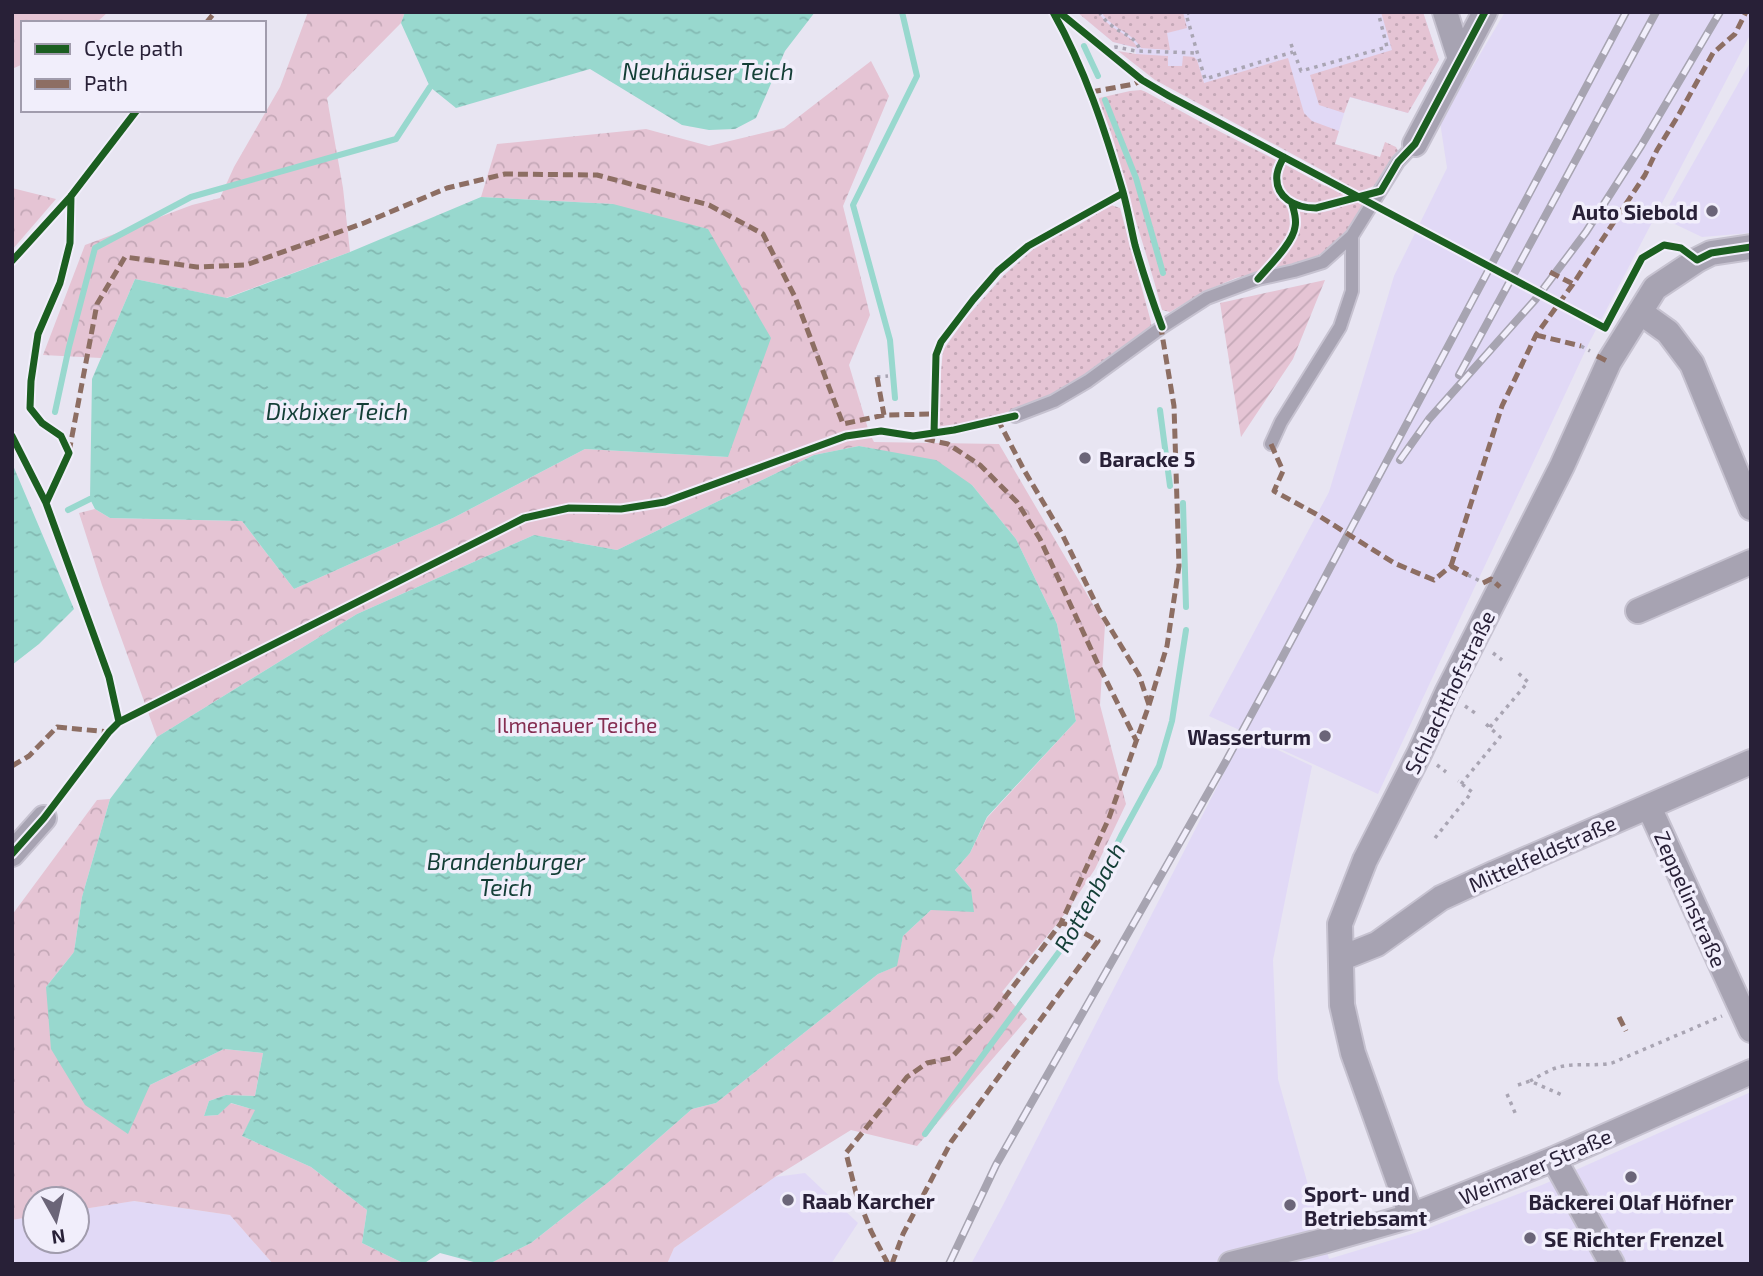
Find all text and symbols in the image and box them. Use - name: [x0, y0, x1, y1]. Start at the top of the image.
- legend: [21, 21, 266, 112]
- text: Cycle path: [84, 35, 183, 60]
- water label: Neuhäuser Teich: [622, 57, 794, 85]
- text: Path: [84, 70, 128, 95]
- place label: Auto Siebold: [1572, 199, 1698, 224]
- marker: Auto Siebold: [1704, 203, 1720, 219]
- water label: Dixbixer Teich: [266, 397, 408, 425]
- place label: Baracke 5: [1099, 446, 1195, 471]
- marker: Baracke 5: [1077, 450, 1093, 466]
- street label: Schlachthofstraße: [1399, 606, 1499, 778]
- park label: Ilmenauer Teiche: [497, 712, 657, 737]
- place label: Wasserturm: [1187, 724, 1311, 749]
- marker: Wasserturm: [1317, 728, 1333, 744]
- street label: Mittelfeldstraße: [1465, 809, 1619, 897]
- street label: Zeppelinstraße: [1650, 827, 1732, 971]
- water label: Rottenbach: [1047, 837, 1131, 957]
- water label: Brandenburger Teich: [427, 847, 586, 901]
- street label: Weimarer Straße: [1455, 1123, 1615, 1209]
- marker: Bäckerei Olaf Höfner: [1623, 1169, 1639, 1185]
- place label: Sport- und Betriebsamt: [1304, 1181, 1428, 1230]
- north arrow: [21, 1185, 91, 1255]
- place label: Raab Karcher: [802, 1188, 935, 1213]
- place label: Bäckerei Olaf Höfner: [1529, 1189, 1734, 1214]
- marker: Raab Karcher: [780, 1192, 796, 1208]
- marker: Sport- und Betriebsamt: [1282, 1197, 1298, 1213]
- text: N: [50, 1225, 67, 1250]
- place label: SE Richter Frenzel: [1544, 1226, 1724, 1251]
- marker: SE Richter Frenzel: [1522, 1230, 1538, 1246]

